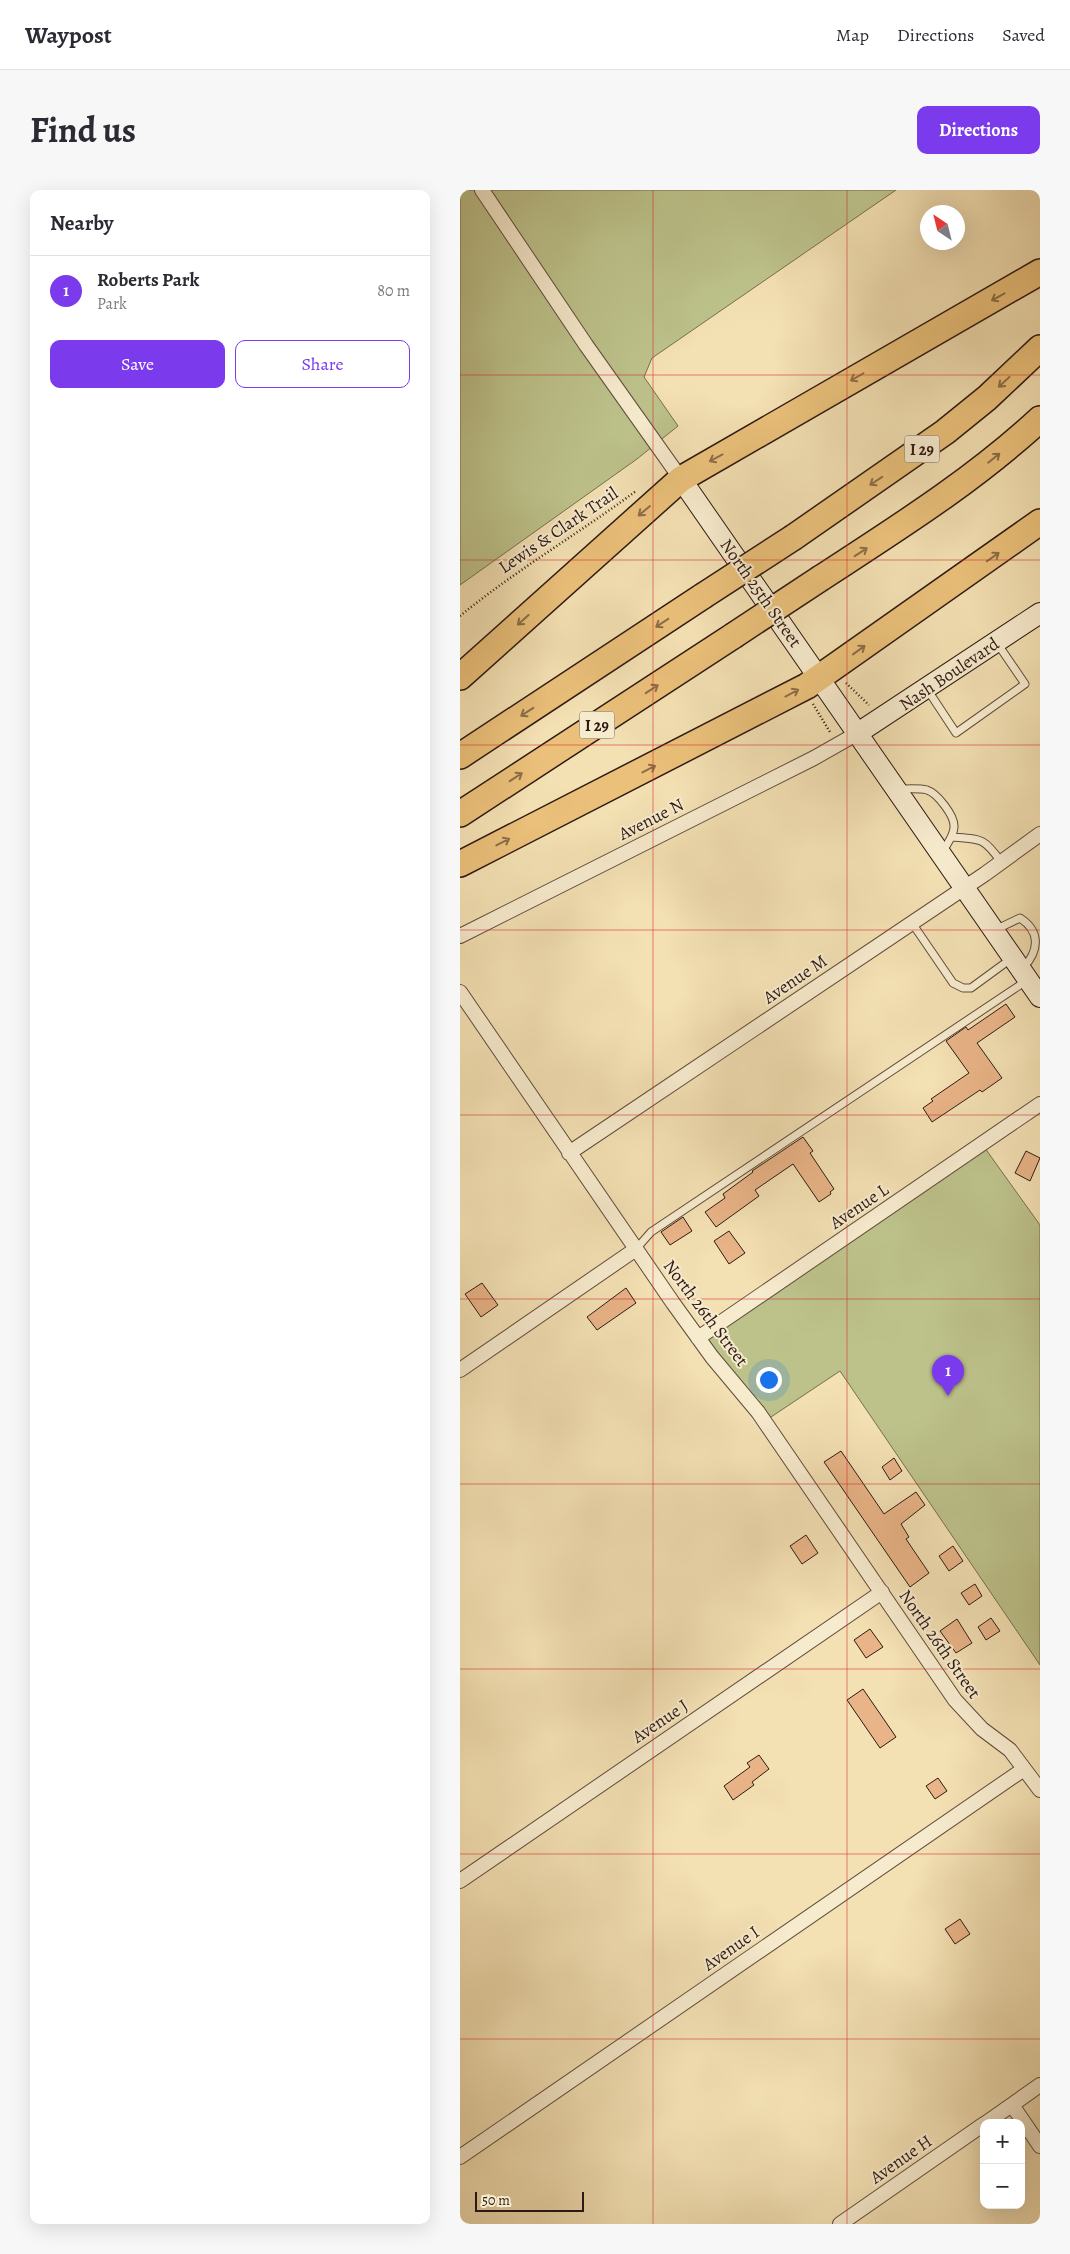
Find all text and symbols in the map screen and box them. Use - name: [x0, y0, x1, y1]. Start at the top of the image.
- text: Waypost: [25, 19, 112, 51]
- text: Map: [836, 23, 869, 47]
- text: Directions: [897, 23, 974, 47]
- text: Saved: [1002, 23, 1045, 47]
- text: Find us: [30, 106, 136, 154]
- button: Directions: [917, 106, 1040, 154]
- north arrow: [920, 205, 965, 250]
- text: Nearby: [50, 209, 113, 237]
- text: Roberts Park: [97, 267, 199, 293]
- text: 1: [63, 280, 69, 302]
- text: 80 m: [377, 280, 410, 302]
- text: Park: [97, 293, 127, 315]
- one-way arrow: [992, 293, 1006, 303]
- button: Save: [50, 340, 225, 388]
- button: Share: [235, 340, 410, 388]
- one-way arrow: [849, 372, 864, 382]
- one-way arrow: [998, 376, 1011, 387]
- road number: I 29: [904, 435, 940, 462]
- one-way arrow: [987, 453, 1000, 464]
- one-way arrow: [709, 454, 724, 463]
- one-way arrow: [870, 477, 884, 487]
- street label: Lewis & Clark Trail: [494, 481, 623, 579]
- one-way arrow: [638, 505, 651, 516]
- street label: North 25th Street: [715, 534, 807, 652]
- one-way arrow: [854, 547, 868, 557]
- one-way arrow: [985, 552, 999, 562]
- one-way arrow: [517, 614, 530, 625]
- one-way arrow: [656, 618, 670, 628]
- street label: Nash Boulevard: [894, 632, 1004, 716]
- one-way arrow: [852, 645, 866, 655]
- one-way arrow: [644, 683, 658, 693]
- one-way arrow: [784, 688, 799, 697]
- one-way arrow: [520, 707, 534, 717]
- road number: I 29: [580, 712, 614, 738]
- one-way arrow: [641, 764, 656, 774]
- one-way arrow: [508, 772, 522, 782]
- street label: Avenue N: [613, 792, 688, 846]
- one-way arrow: [496, 837, 511, 847]
- street label: Avenue M: [757, 949, 832, 1010]
- street label: Avenue L: [824, 1177, 894, 1235]
- street label: North 26th Street: [658, 1255, 754, 1371]
- pin: 1: [932, 1355, 964, 1396]
- your location: [756, 1367, 782, 1393]
- street label: North 26th Street: [894, 1585, 987, 1703]
- street label: Avenue J: [626, 1693, 693, 1749]
- street label: Avenue I: [697, 1920, 764, 1977]
- map controls: [980, 2119, 1025, 2209]
- button: +: [980, 2119, 1025, 2164]
- street label: Avenue H: [864, 2129, 937, 2190]
- button: −: [980, 2164, 1025, 2209]
- scale bar: [475, 2189, 584, 2212]
- text: 50 m: [482, 2191, 510, 2210]

